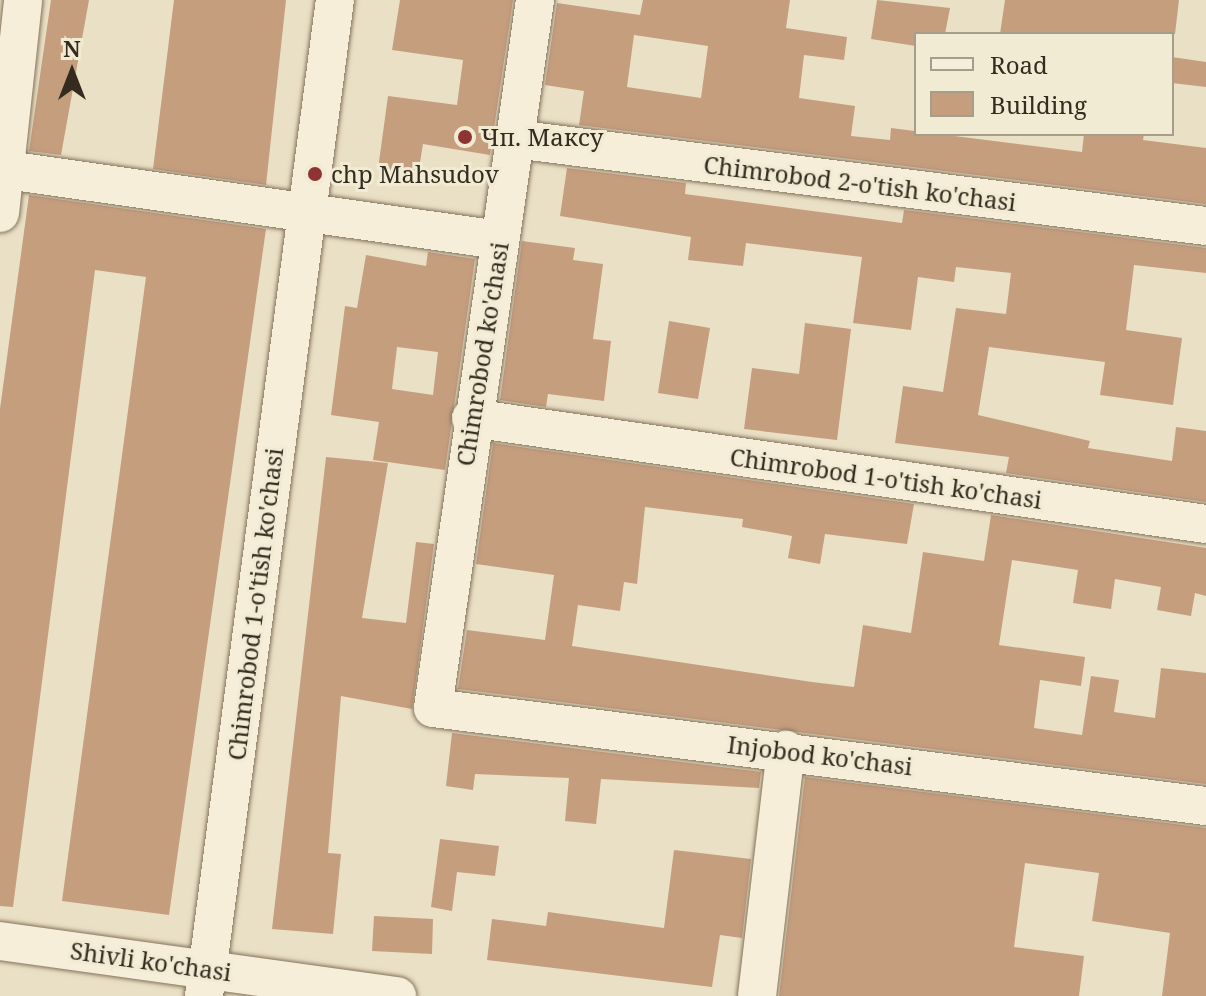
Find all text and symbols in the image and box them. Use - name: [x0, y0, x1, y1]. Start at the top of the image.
- north arrow: [32, 32, 112, 112]
- legend: [914, 32, 1174, 136]
- text: N: [63, 33, 81, 63]
- text: Road: [990, 48, 1048, 81]
- text: Building: [990, 88, 1087, 121]
- place label: Чп. Максу: [481, 123, 604, 151]
- marker: Чп. Максу: [456, 128, 474, 146]
- street label: Chimrobod 2-o'tish ko'chasi: [702, 150, 1018, 216]
- place label: chp Mahsudov: [331, 160, 499, 188]
- marker: chp Mahsudov: [306, 165, 324, 183]
- street label: Chimrobod ko'chasi: [450, 240, 514, 468]
- street label: Chimrobod 1-o'tish ko'chasi: [728, 442, 1044, 514]
- street label: Chimrobod 1-o'tish ko'chasi: [222, 446, 288, 762]
- street label: Injobod ko'chasi: [726, 729, 914, 781]
- street label: Shivli ko'chasi: [69, 935, 233, 987]

